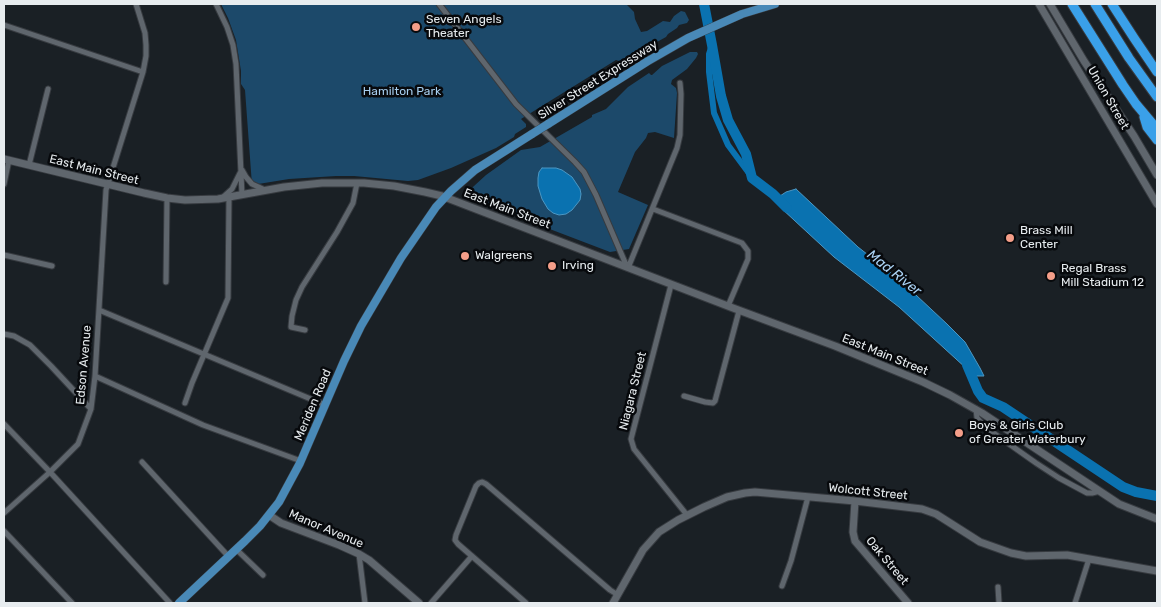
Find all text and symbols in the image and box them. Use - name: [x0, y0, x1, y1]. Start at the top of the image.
- place label: Seven Angels Theater: [426, 13, 502, 41]
- marker: Seven Angels Theater: [410, 21, 422, 33]
- street label: Silver Street Expressway: [536, 37, 660, 123]
- street label: Union Street: [1084, 64, 1132, 132]
- park label: Hamilton Park: [363, 85, 441, 99]
- street label: East Main Street: [48, 152, 140, 188]
- street label: East Main Street: [462, 186, 552, 232]
- place label: Brass Mill Center: [1020, 224, 1073, 252]
- marker: Brass Mill Center: [1004, 232, 1016, 244]
- water label: Mad River: [863, 247, 925, 299]
- place label: Walgreens: [475, 249, 532, 263]
- marker: Walgreens: [459, 250, 471, 262]
- place label: Irving: [562, 259, 594, 273]
- marker: Irving: [546, 260, 558, 272]
- place label: Regal Brass Mill Stadium 12: [1061, 262, 1144, 290]
- marker: Regal Brass Mill Stadium 12: [1045, 270, 1057, 282]
- street label: Edson Avenue: [73, 325, 95, 405]
- street label: East Main Street: [840, 331, 930, 379]
- street label: Niagara Street: [616, 350, 650, 432]
- street label: Meriden Road: [291, 367, 335, 443]
- place label: Boys & Girls Club of Greater Waterbury: [969, 419, 1086, 447]
- marker: Boys & Girls Club of Greater Waterbury: [953, 427, 965, 439]
- street label: Wolcott Street: [828, 481, 908, 503]
- street label: Manor Avenue: [286, 507, 366, 551]
- street label: Oak Street: [863, 534, 911, 588]

